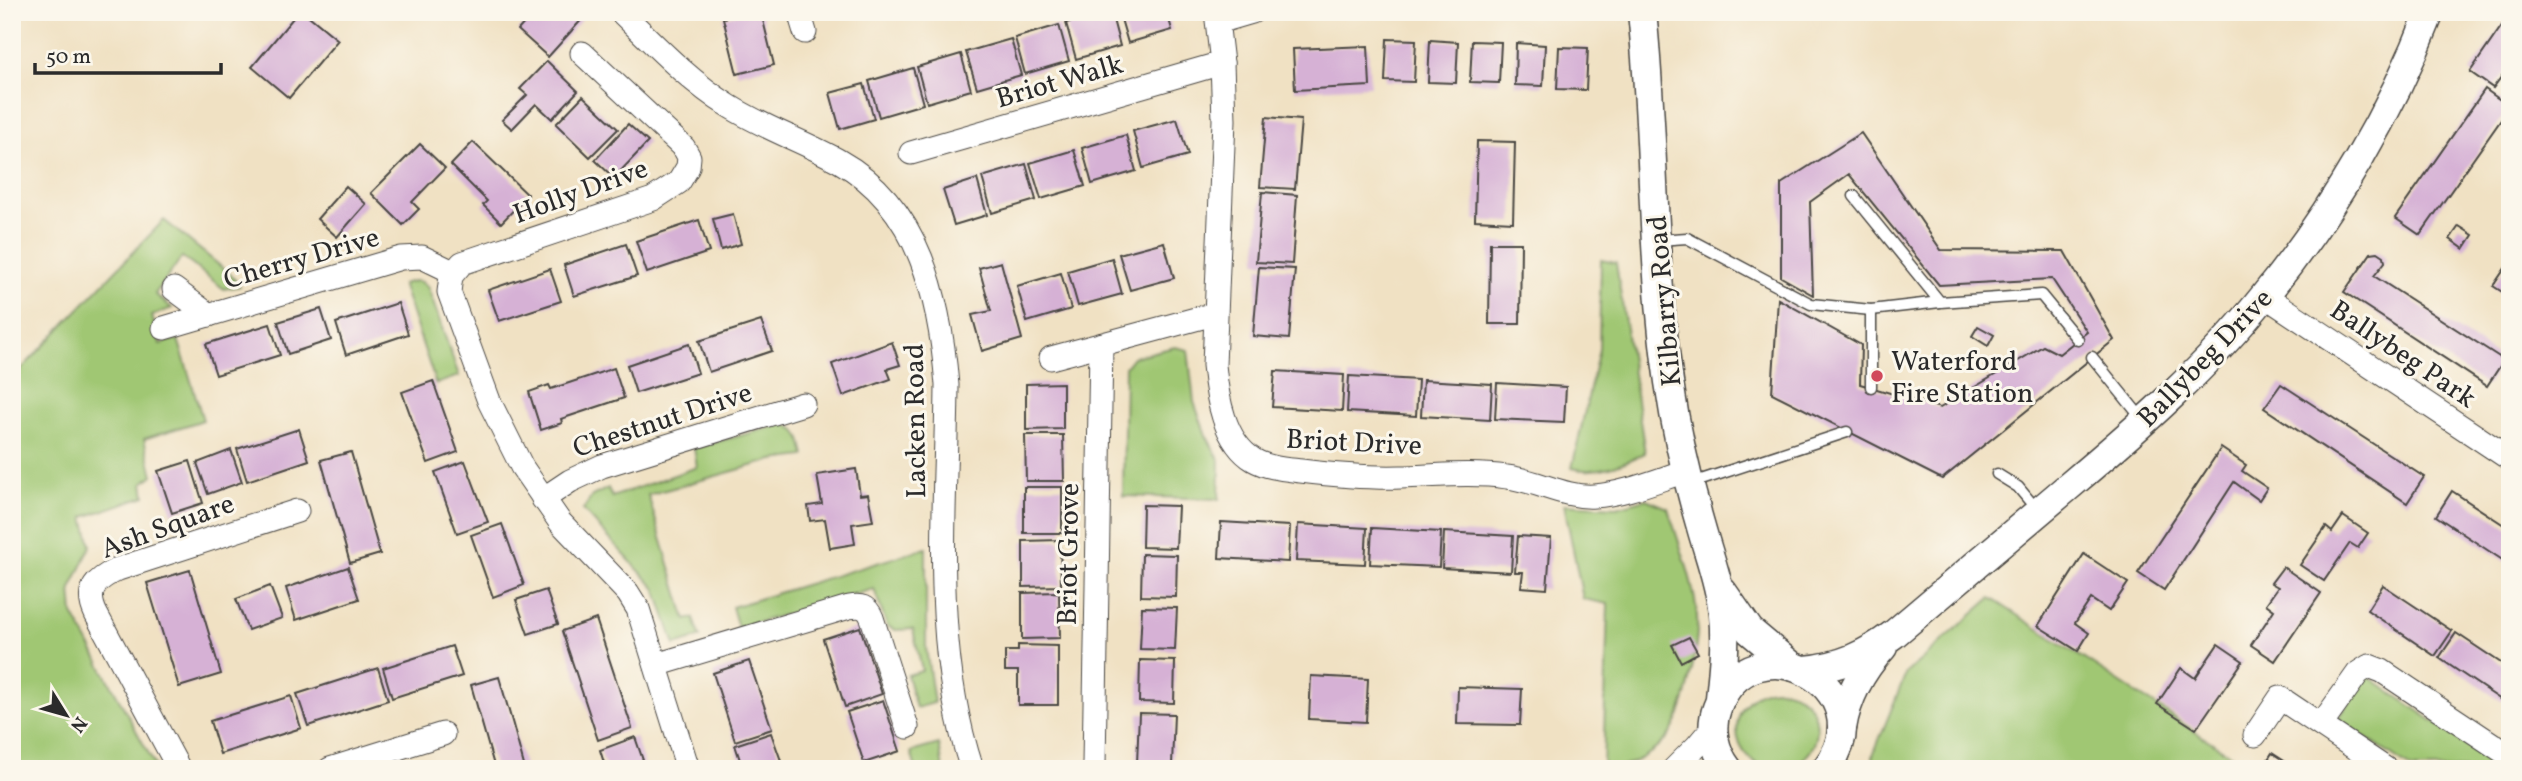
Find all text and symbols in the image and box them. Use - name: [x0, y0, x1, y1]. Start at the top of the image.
- scale bar: [35, 32, 220, 76]
- text: 50 m: [46, 43, 91, 72]
- street label: Briot Walk: [991, 46, 1128, 119]
- street label: Holly Drive: [508, 150, 654, 235]
- street label: Kilbarry Road: [1639, 214, 1692, 388]
- street label: Cherry Drive: [219, 219, 384, 300]
- street label: Ballybeg Drive: [2129, 280, 2282, 437]
- street label: Ballybeg Park: [2322, 292, 2484, 418]
- street label: Lacken Road: [896, 343, 937, 499]
- place label: Waterford Fire Station: [1891, 343, 2034, 414]
- marker: Waterford Fire Station: [1869, 368, 1885, 384]
- street label: Chestnut Drive: [568, 374, 757, 469]
- street label: Briot Drive: [1285, 420, 1423, 467]
- street label: Briot Grove: [1049, 482, 1090, 626]
- street label: Ash Square: [96, 485, 240, 570]
- north arrow: [32, 680, 102, 750]
- text: N: [63, 711, 93, 738]

